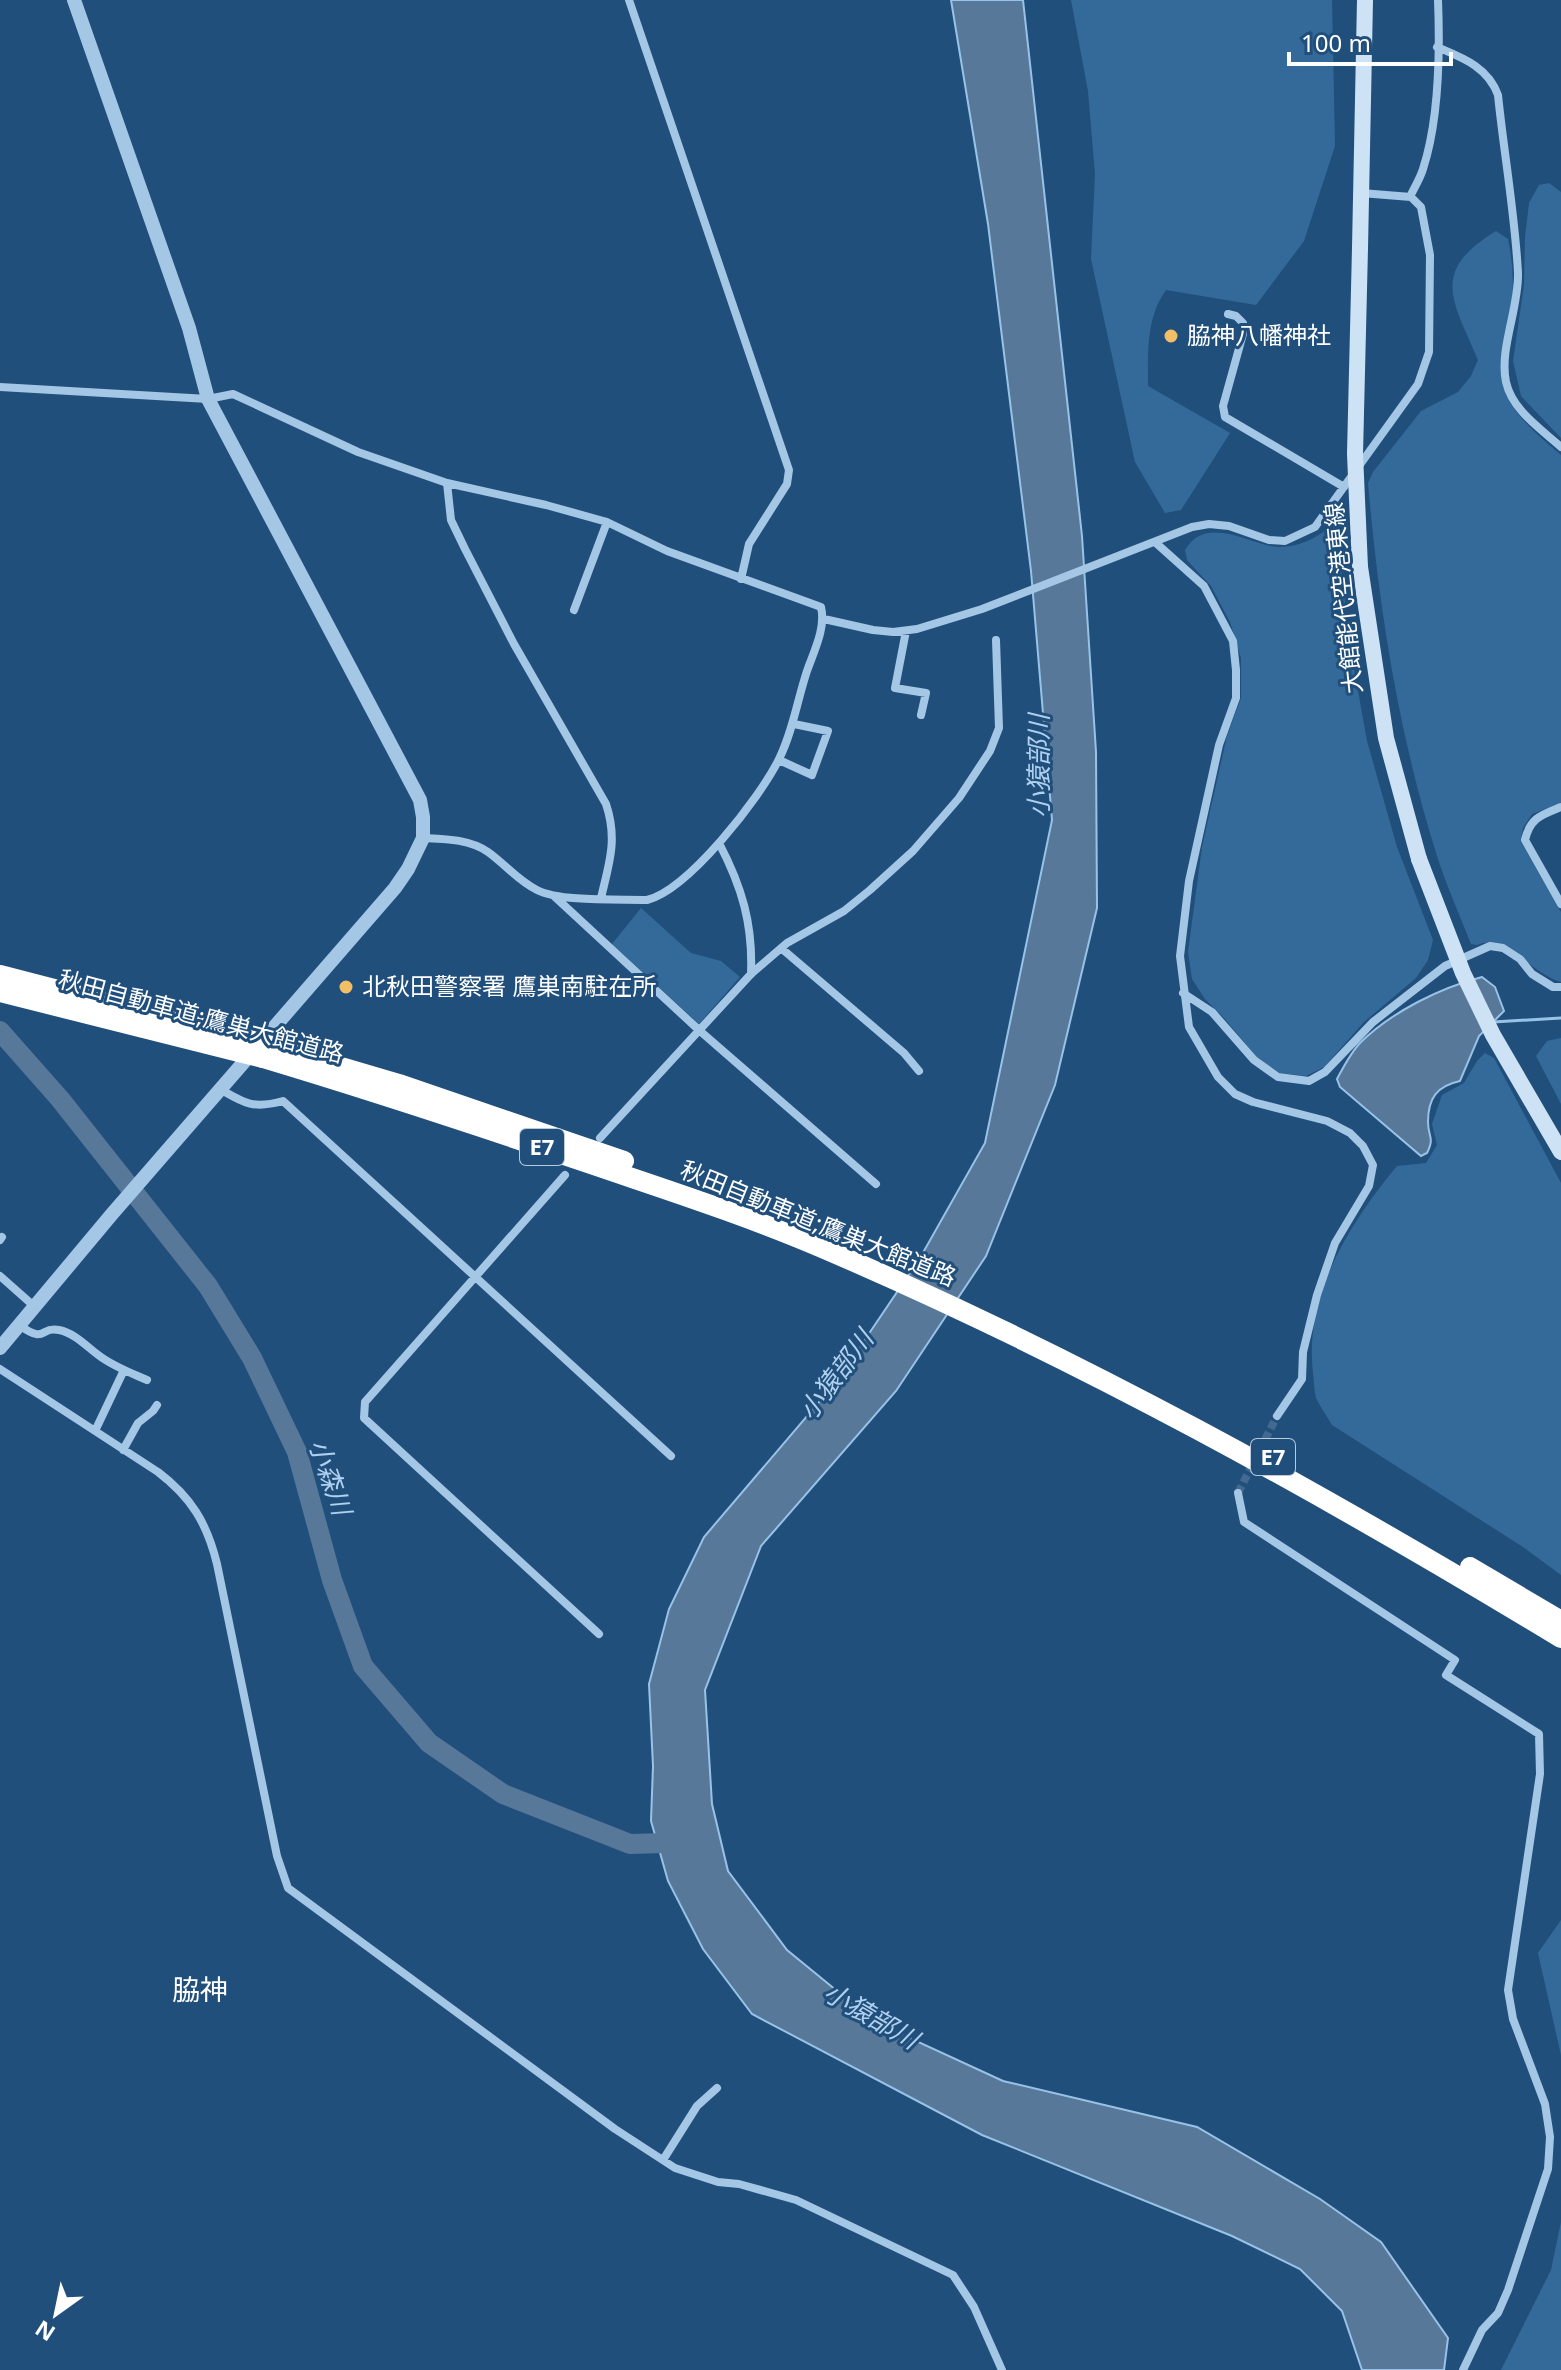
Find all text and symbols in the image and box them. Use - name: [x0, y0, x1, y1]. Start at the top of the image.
- scale bar: [1289, 16, 1451, 66]
- text: 100 m: [1301, 26, 1371, 59]
- place label: 脇神八幡神社: [1187, 318, 1331, 351]
- marker: 脇神八幡神社: [1162, 327, 1180, 345]
- street label: 大館能代空港東線: [1316, 501, 1369, 695]
- water label: 小猿部川: [1020, 711, 1056, 818]
- street label: 秋田自動車道;鷹巣大館道路: [55, 962, 348, 1070]
- place label: 北秋田警察署 鷹巣南駐在所: [362, 969, 656, 1002]
- marker: 北秋田警察署 鷹巣南駐在所: [337, 978, 355, 996]
- road number: E7: [520, 1129, 564, 1165]
- street label: 秋田自動車道;鷹巣大館道路: [676, 1152, 961, 1293]
- water label: 小猿部川: [790, 1320, 883, 1427]
- water label: 小森川: [301, 1434, 362, 1522]
- road number: E7: [1251, 1439, 1295, 1475]
- district label: 脇神: [172, 1970, 228, 2008]
- water label: 小猿部川: [817, 1974, 928, 2058]
- north arrow: [16, 2274, 96, 2354]
- text: N: [29, 2314, 60, 2349]

